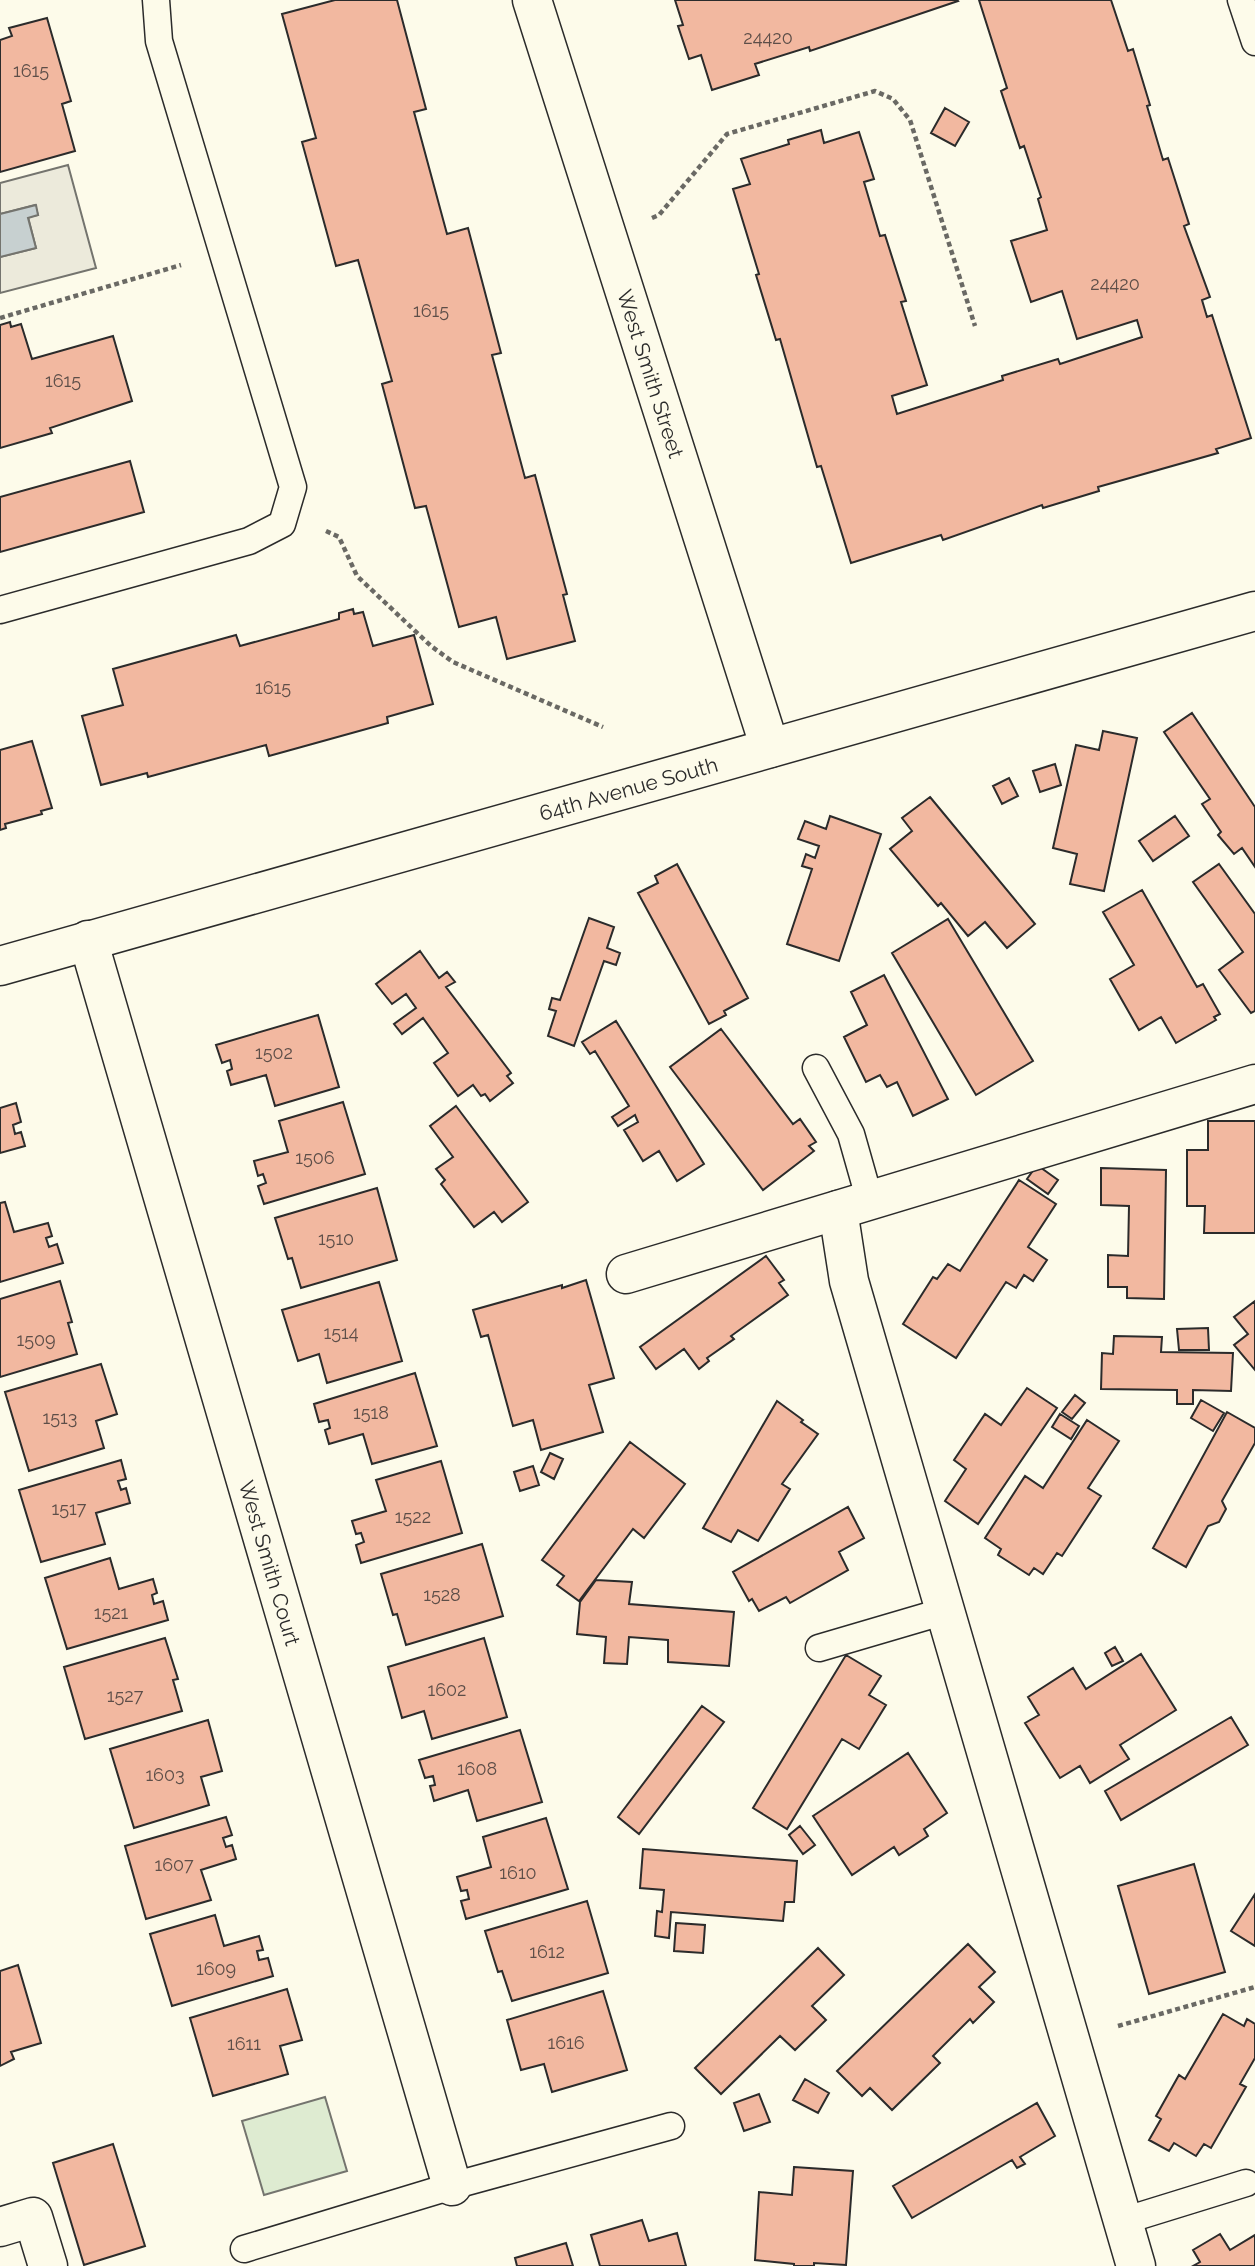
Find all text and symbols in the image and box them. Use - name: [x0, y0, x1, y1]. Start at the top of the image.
- house number: 24420: [743, 27, 793, 48]
- house number: 1615: [13, 60, 49, 81]
- house number: 24420: [1090, 273, 1140, 294]
- street label: West Smith Street: [612, 286, 689, 461]
- house number: 1615: [413, 300, 449, 321]
- house number: 1615: [45, 370, 81, 391]
- house number: 1615: [255, 677, 291, 698]
- street label: 64th Avenue South: [536, 751, 720, 825]
- house number: 1502: [255, 1042, 293, 1063]
- house number: 1506: [295, 1147, 335, 1168]
- house number: 1510: [318, 1228, 354, 1249]
- house number: 1514: [323, 1322, 359, 1343]
- house number: 1509: [16, 1329, 56, 1350]
- house number: 1518: [353, 1402, 389, 1423]
- house number: 1513: [43, 1407, 77, 1428]
- street label: West Smith Court: [234, 1478, 306, 1648]
- house number: 1517: [52, 1498, 87, 1519]
- house number: 1522: [395, 1506, 431, 1527]
- house number: 1528: [423, 1584, 461, 1605]
- house number: 1521: [94, 1602, 129, 1623]
- house number: 1602: [428, 1679, 466, 1700]
- house number: 1527: [107, 1685, 144, 1706]
- house number: 1608: [457, 1758, 497, 1779]
- house number: 1603: [145, 1764, 185, 1785]
- house number: 1607: [154, 1854, 194, 1875]
- house number: 1610: [499, 1862, 537, 1883]
- house number: 1612: [529, 1941, 565, 1962]
- house number: 1609: [196, 1958, 236, 1979]
- house number: 1616: [547, 2032, 585, 2053]
- house number: 1611: [227, 2033, 261, 2054]

